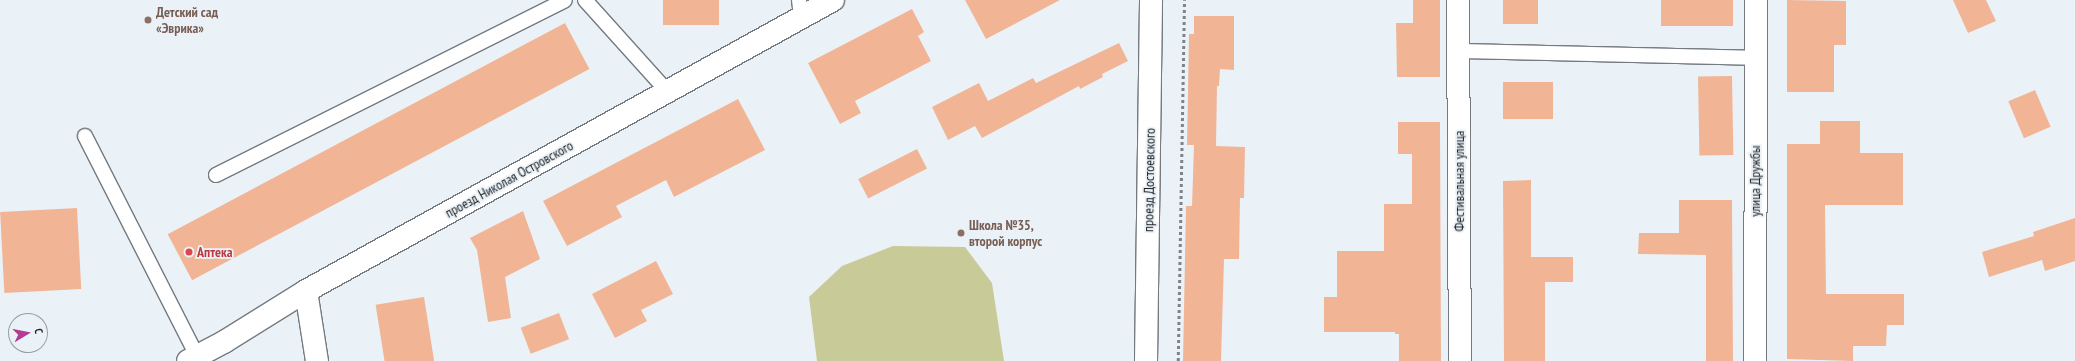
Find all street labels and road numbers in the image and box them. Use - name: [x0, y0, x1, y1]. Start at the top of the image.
- street label: проезд Достоевского: [1140, 128, 1158, 232]
- street label: Фестивальная улица: [1451, 131, 1467, 231]
- street label: проезд Николая Островского: [442, 137, 576, 221]
- street label: улица Дружбы: [1747, 145, 1763, 217]

